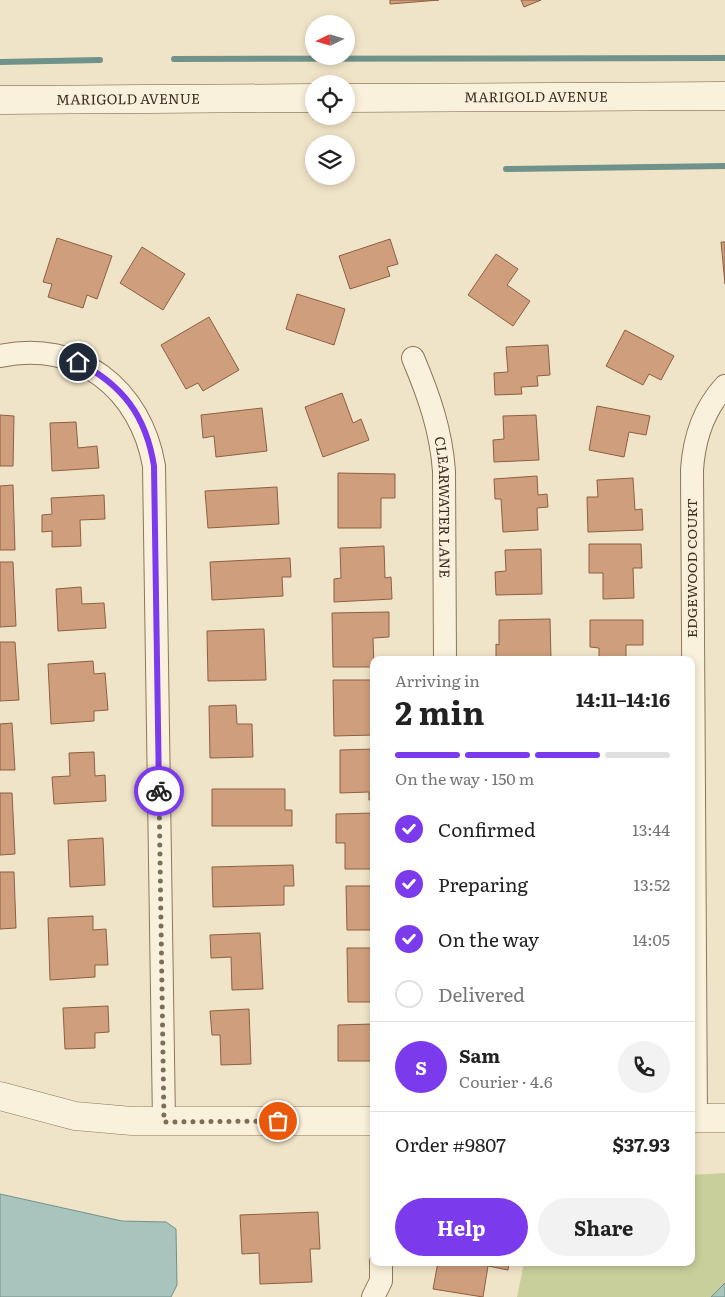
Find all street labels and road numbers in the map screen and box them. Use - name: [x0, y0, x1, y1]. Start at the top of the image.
- street label: MARIGOLD AVENUE: [464, 86, 608, 106]
- street label: MARIGOLD AVENUE: [56, 88, 200, 109]
- street label: CLEARWATER LANE: [430, 435, 456, 578]
- street label: EDGEWOOD COURT: [681, 498, 701, 638]

